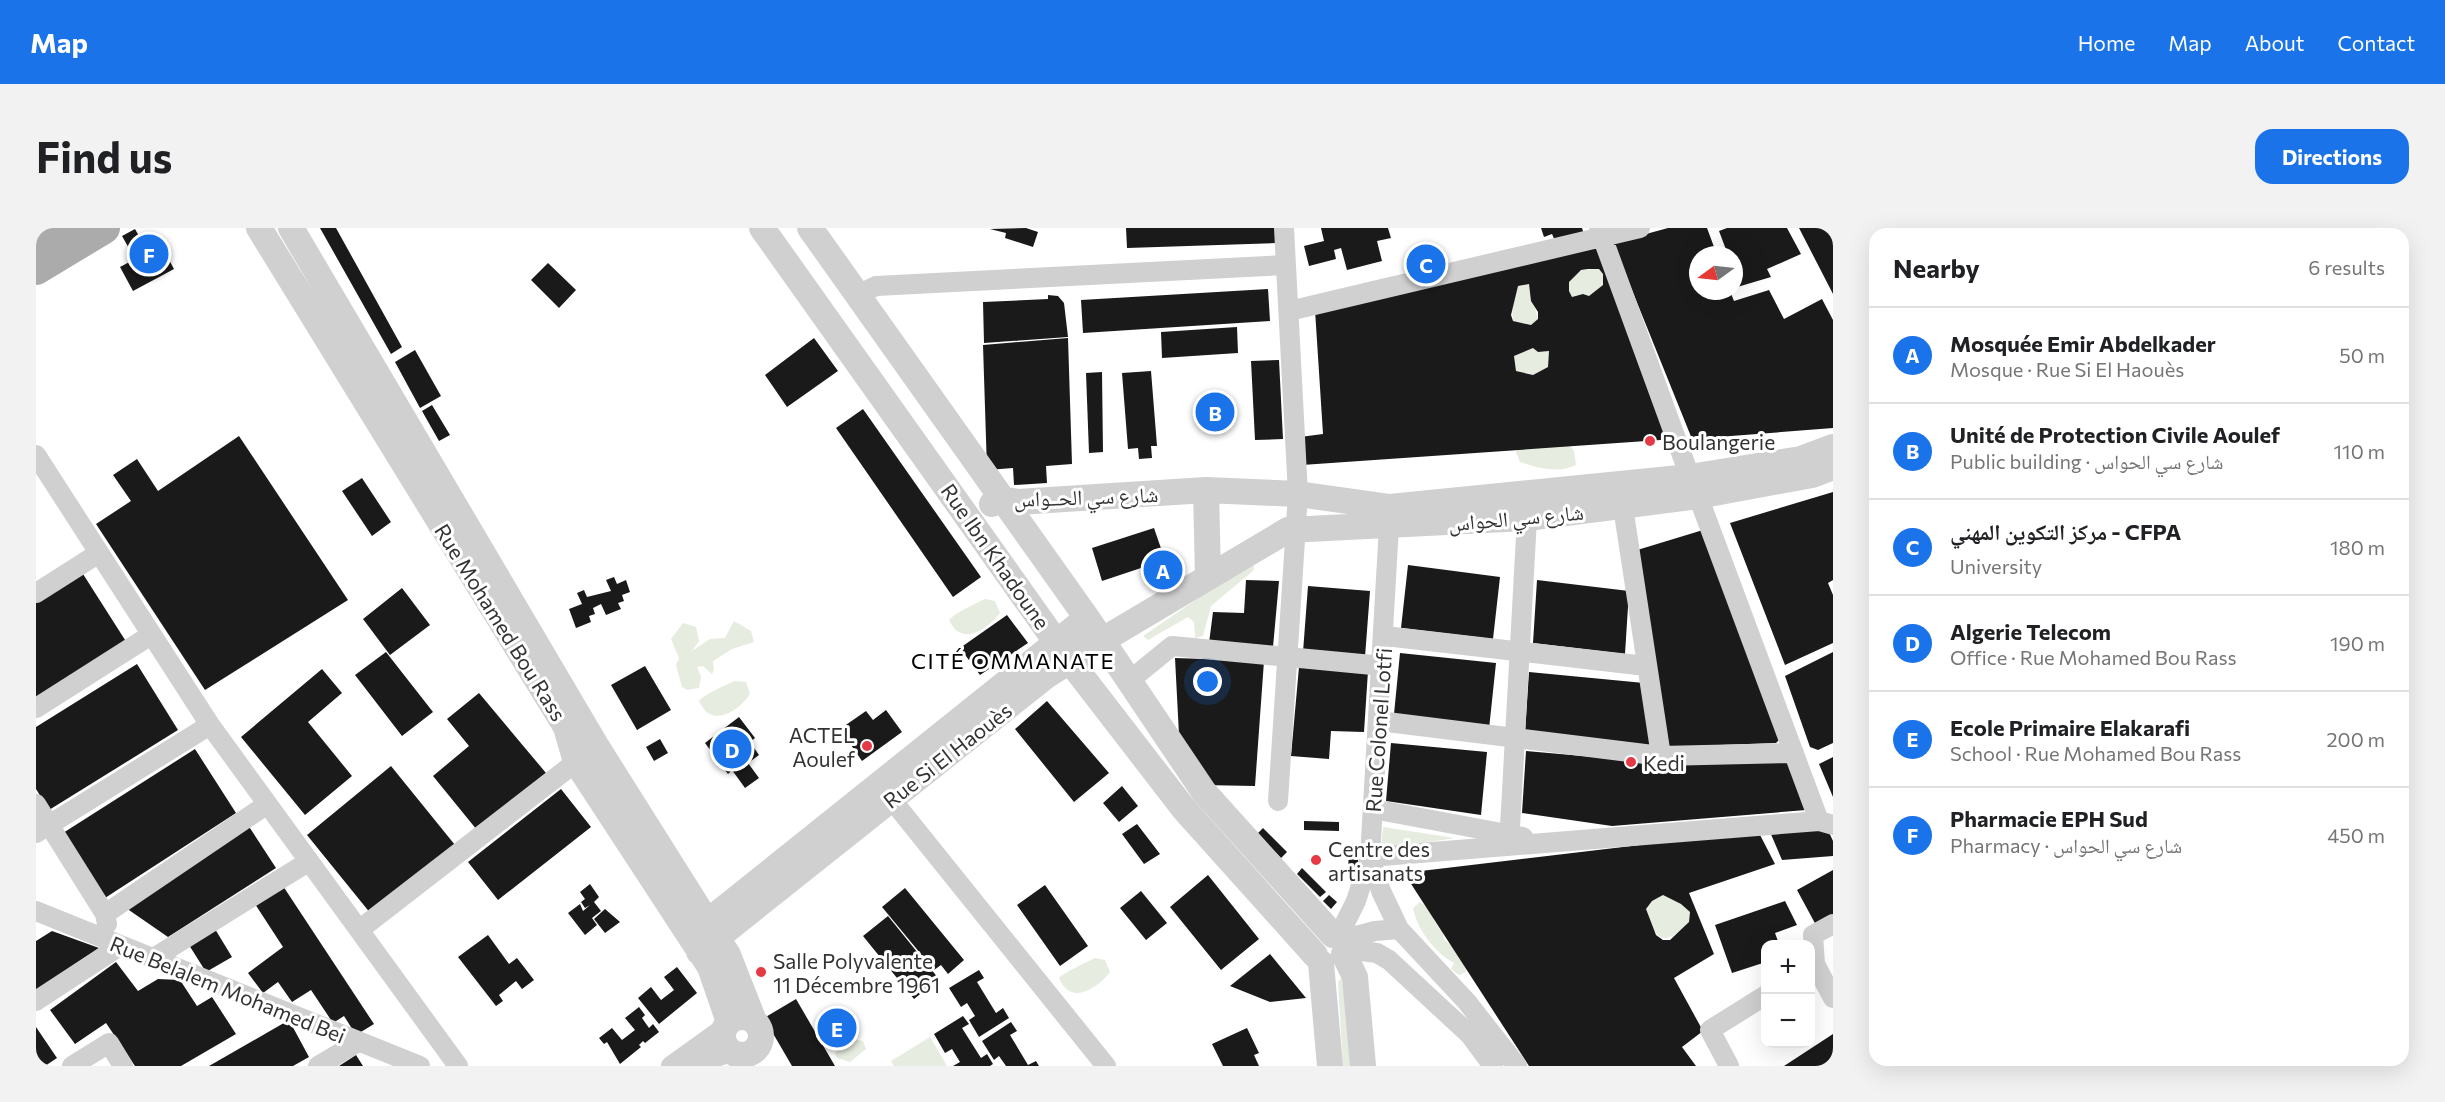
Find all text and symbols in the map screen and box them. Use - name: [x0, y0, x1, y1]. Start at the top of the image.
- text: Map: [30, 25, 88, 59]
- text: Home: [2078, 30, 2135, 55]
- text: Map: [2168, 30, 2212, 55]
- text: About: [2245, 30, 2304, 55]
- text: Contact: [2337, 30, 2415, 55]
- button: Directions: [2255, 129, 2409, 184]
- text: Find us: [36, 130, 172, 182]
- pin: F: [130, 231, 168, 276]
- pin: C: [1406, 242, 1446, 286]
- north arrow: [1689, 246, 1743, 300]
- text: Nearby: [1893, 252, 1980, 283]
- text: 6 results: [2308, 255, 2385, 279]
- text: Mosquée Emir Abdelkader: [1950, 330, 2216, 357]
- text: A: [1905, 343, 1920, 367]
- text: 50 m: [2339, 343, 2385, 367]
- text: Mosque · Rue Si El Haouès: [1950, 357, 2184, 381]
- pin: B: [1196, 390, 1234, 435]
- text: Unité de Protection Civile Aoulef: [1950, 421, 2280, 448]
- place label: Boulangerie: [1662, 429, 1775, 454]
- marker: Boulangerie: [1643, 434, 1657, 448]
- text: B: [1906, 439, 1919, 463]
- text: 110 m: [2334, 439, 2385, 463]
- text: Public building · شارع سي الحواس: [1950, 449, 2223, 473]
- street label: Rue Ibn Khadoune: [937, 478, 1055, 634]
- street label: شارع سي الحــواس: [1013, 481, 1159, 516]
- street label: شارع سي الحواس: [1447, 499, 1585, 541]
- text: مركز التكوين المهني - CFPA: [1950, 518, 2181, 545]
- street label: Rue Mohamed Bou Rass: [430, 519, 572, 725]
- text: C: [1906, 535, 1919, 559]
- text: 180 m: [2330, 535, 2385, 559]
- pin: A: [1144, 548, 1182, 592]
- text: University: [1950, 554, 2042, 578]
- text: Algerie Telecom: [1950, 618, 2111, 645]
- text: D: [1905, 631, 1920, 655]
- text: 190 m: [2330, 631, 2385, 655]
- text: Office · Rue Mohamed Bou Rass: [1950, 645, 2237, 669]
- district label: CITÉ OMMANATE: [911, 647, 1115, 674]
- street label: Rue Colonel Lotfi: [1360, 647, 1396, 813]
- your location: [1193, 667, 1222, 696]
- street label: Rue Si El Haouès: [878, 697, 1016, 813]
- text: Ecole Primaire Elakarafi: [1950, 714, 2190, 741]
- place label: ACTEL Aoulef: [789, 722, 856, 771]
- pin: D: [712, 726, 752, 772]
- text: E: [1907, 727, 1918, 751]
- text: 200 m: [2327, 727, 2385, 751]
- marker: ACTEL Aoulef: [860, 739, 874, 753]
- text: School · Rue Mohamed Bou Rass: [1950, 741, 2241, 765]
- place label: Kedi: [1643, 750, 1685, 775]
- marker: Kedi: [1624, 755, 1638, 769]
- text: Pharmacie EPH Sud: [1950, 805, 2148, 832]
- text: F: [1907, 823, 1918, 847]
- text: 450 m: [2327, 823, 2385, 847]
- text: Pharmacy · شارع سي الحواس: [1950, 833, 2182, 857]
- place label: Centre des artisanats: [1328, 836, 1430, 885]
- marker: Centre des artisanats: [1309, 853, 1323, 867]
- street label: Rue Belalem Mohamed Bei: [107, 930, 349, 1048]
- map controls: [1761, 940, 1815, 1048]
- button: +: [1761, 940, 1815, 994]
- place label: Salle Polyvalente 11 Décembre 1961: [773, 948, 940, 997]
- marker: Salle Polyvalente 11 Décembre 1961: [754, 965, 768, 979]
- button: −: [1761, 994, 1815, 1048]
- pin: E: [818, 1006, 856, 1050]

